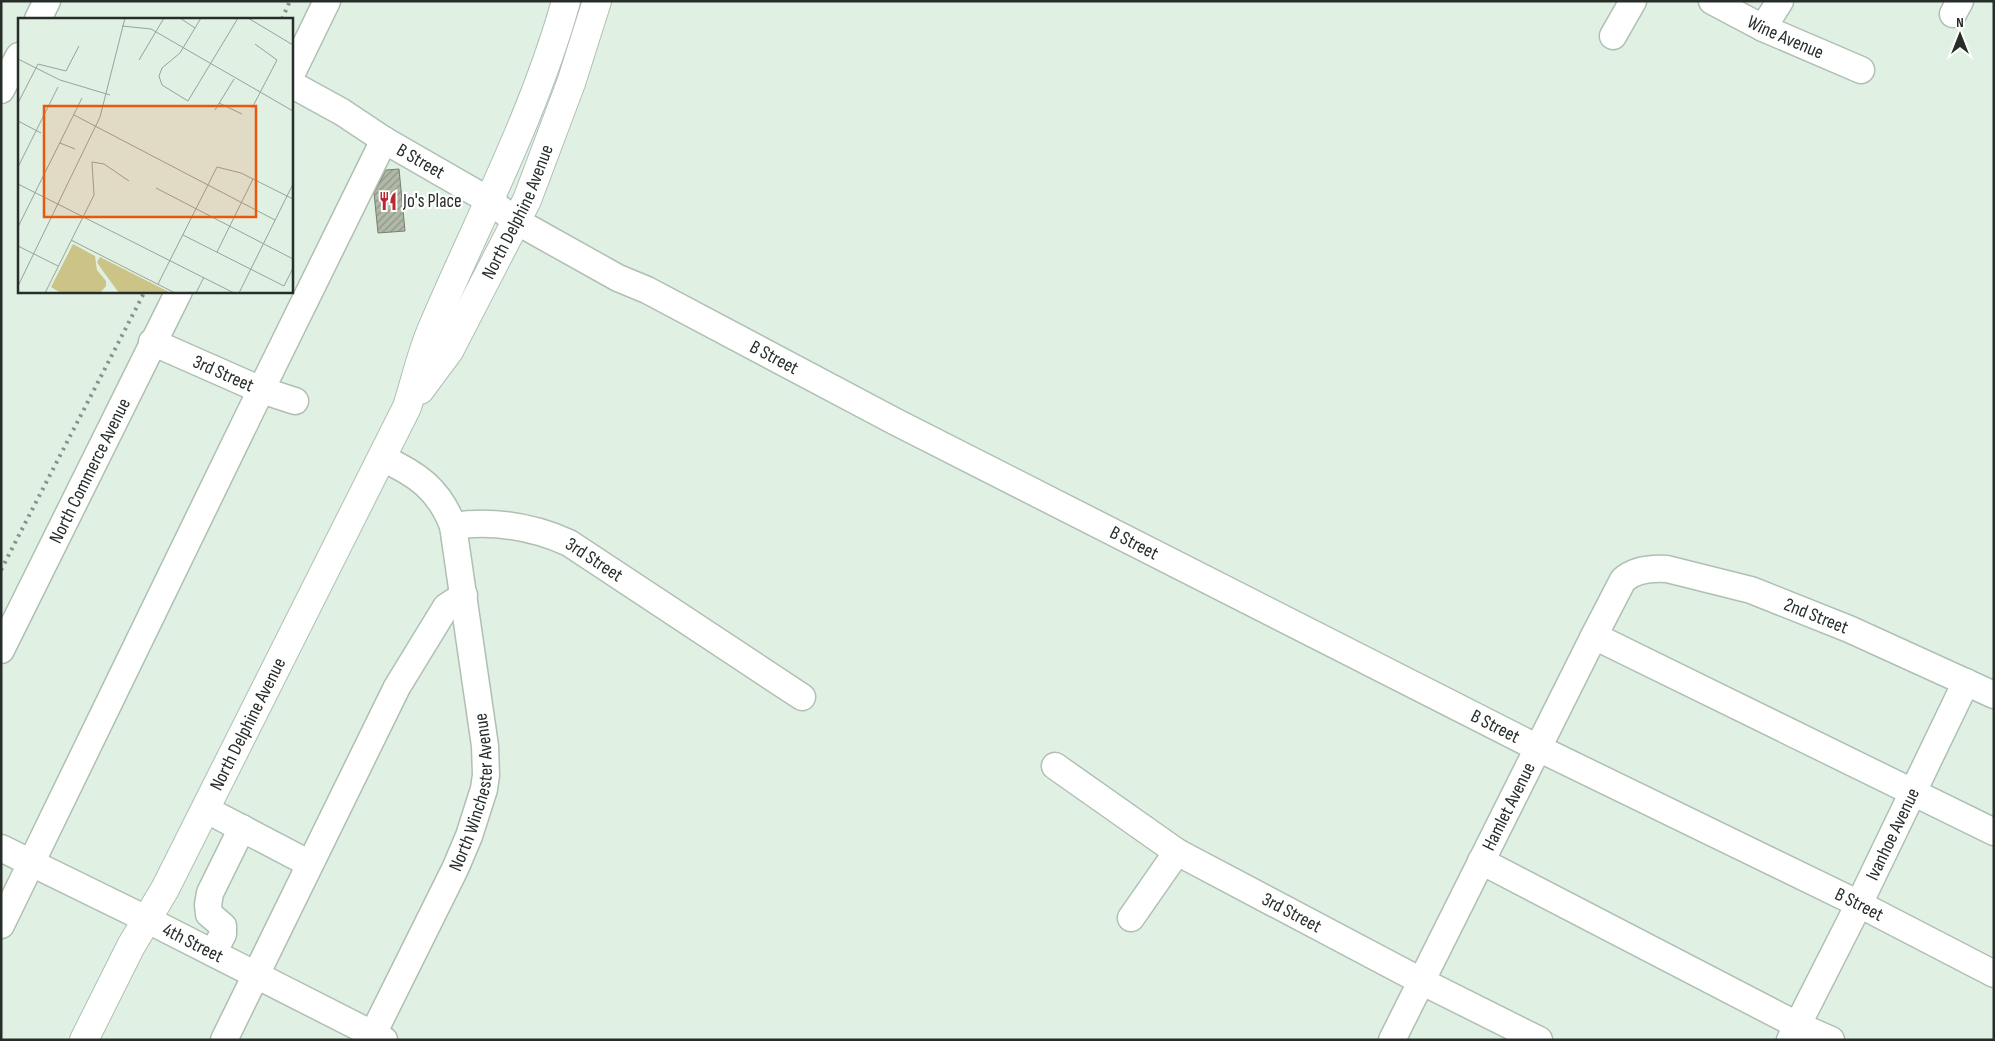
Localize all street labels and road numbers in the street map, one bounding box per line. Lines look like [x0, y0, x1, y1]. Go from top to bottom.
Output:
street label: Wine Avenue [1743, 10, 1827, 64]
street label: B Street [393, 138, 449, 184]
street label: North Delphine Avenue [477, 141, 558, 283]
street label: B Street [746, 335, 803, 380]
street label: 3rd Street [189, 350, 258, 397]
street label: North Commerce Avenue [44, 394, 135, 547]
street label: B Street [1106, 521, 1163, 565]
street label: 3rd Street [561, 532, 627, 587]
street label: 2nd Street [1781, 593, 1852, 639]
street label: North Delphine Avenue [205, 654, 291, 794]
street label: B Street [1467, 704, 1524, 748]
street label: North Winchester Avenue [444, 712, 498, 875]
street label: Hamlet Avenue [1477, 759, 1540, 854]
street label: Ivanhoe Avenue [1861, 784, 1925, 884]
street label: B Street [1831, 882, 1888, 926]
street label: 3rd Street [1258, 887, 1326, 938]
street label: 4th Street [159, 918, 227, 968]

